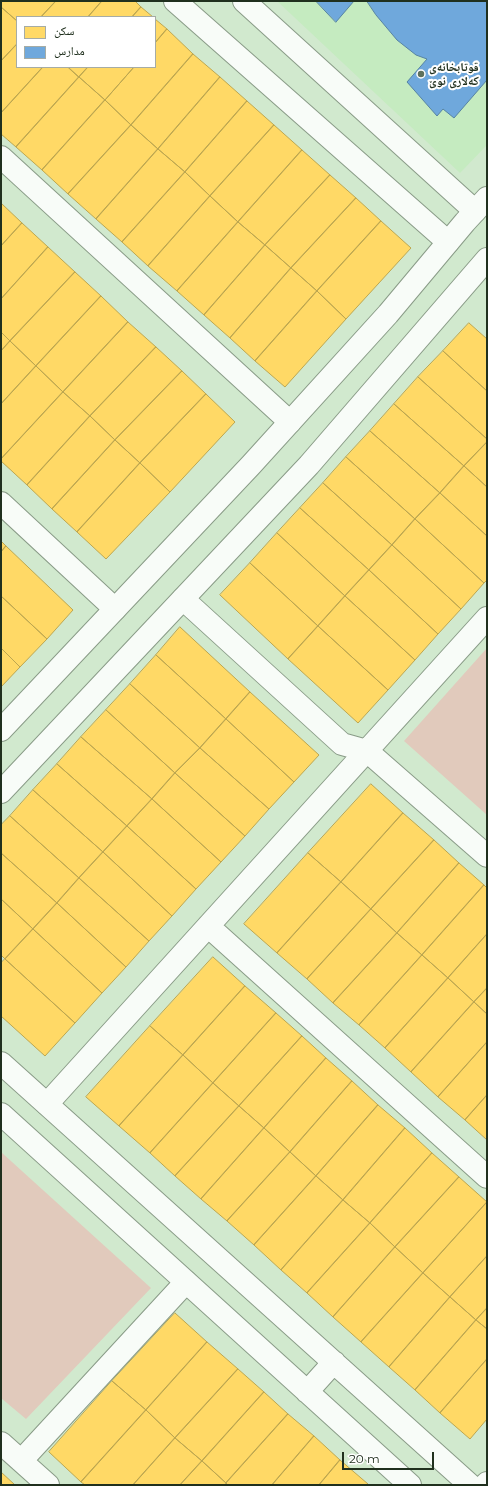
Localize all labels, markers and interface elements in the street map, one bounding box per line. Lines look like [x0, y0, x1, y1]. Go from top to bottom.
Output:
legend [16, 16, 156, 68]
text: سكن [54, 23, 74, 38]
text: مدارس [54, 43, 85, 58]
place label: قوتابخانەی کەلاری نوێ [429, 60, 479, 88]
marker: قوتابخانەی کەلاری نوێ [416, 69, 426, 79]
scale bar [344, 1444, 436, 1470]
text: 20 m [349, 1451, 380, 1466]

